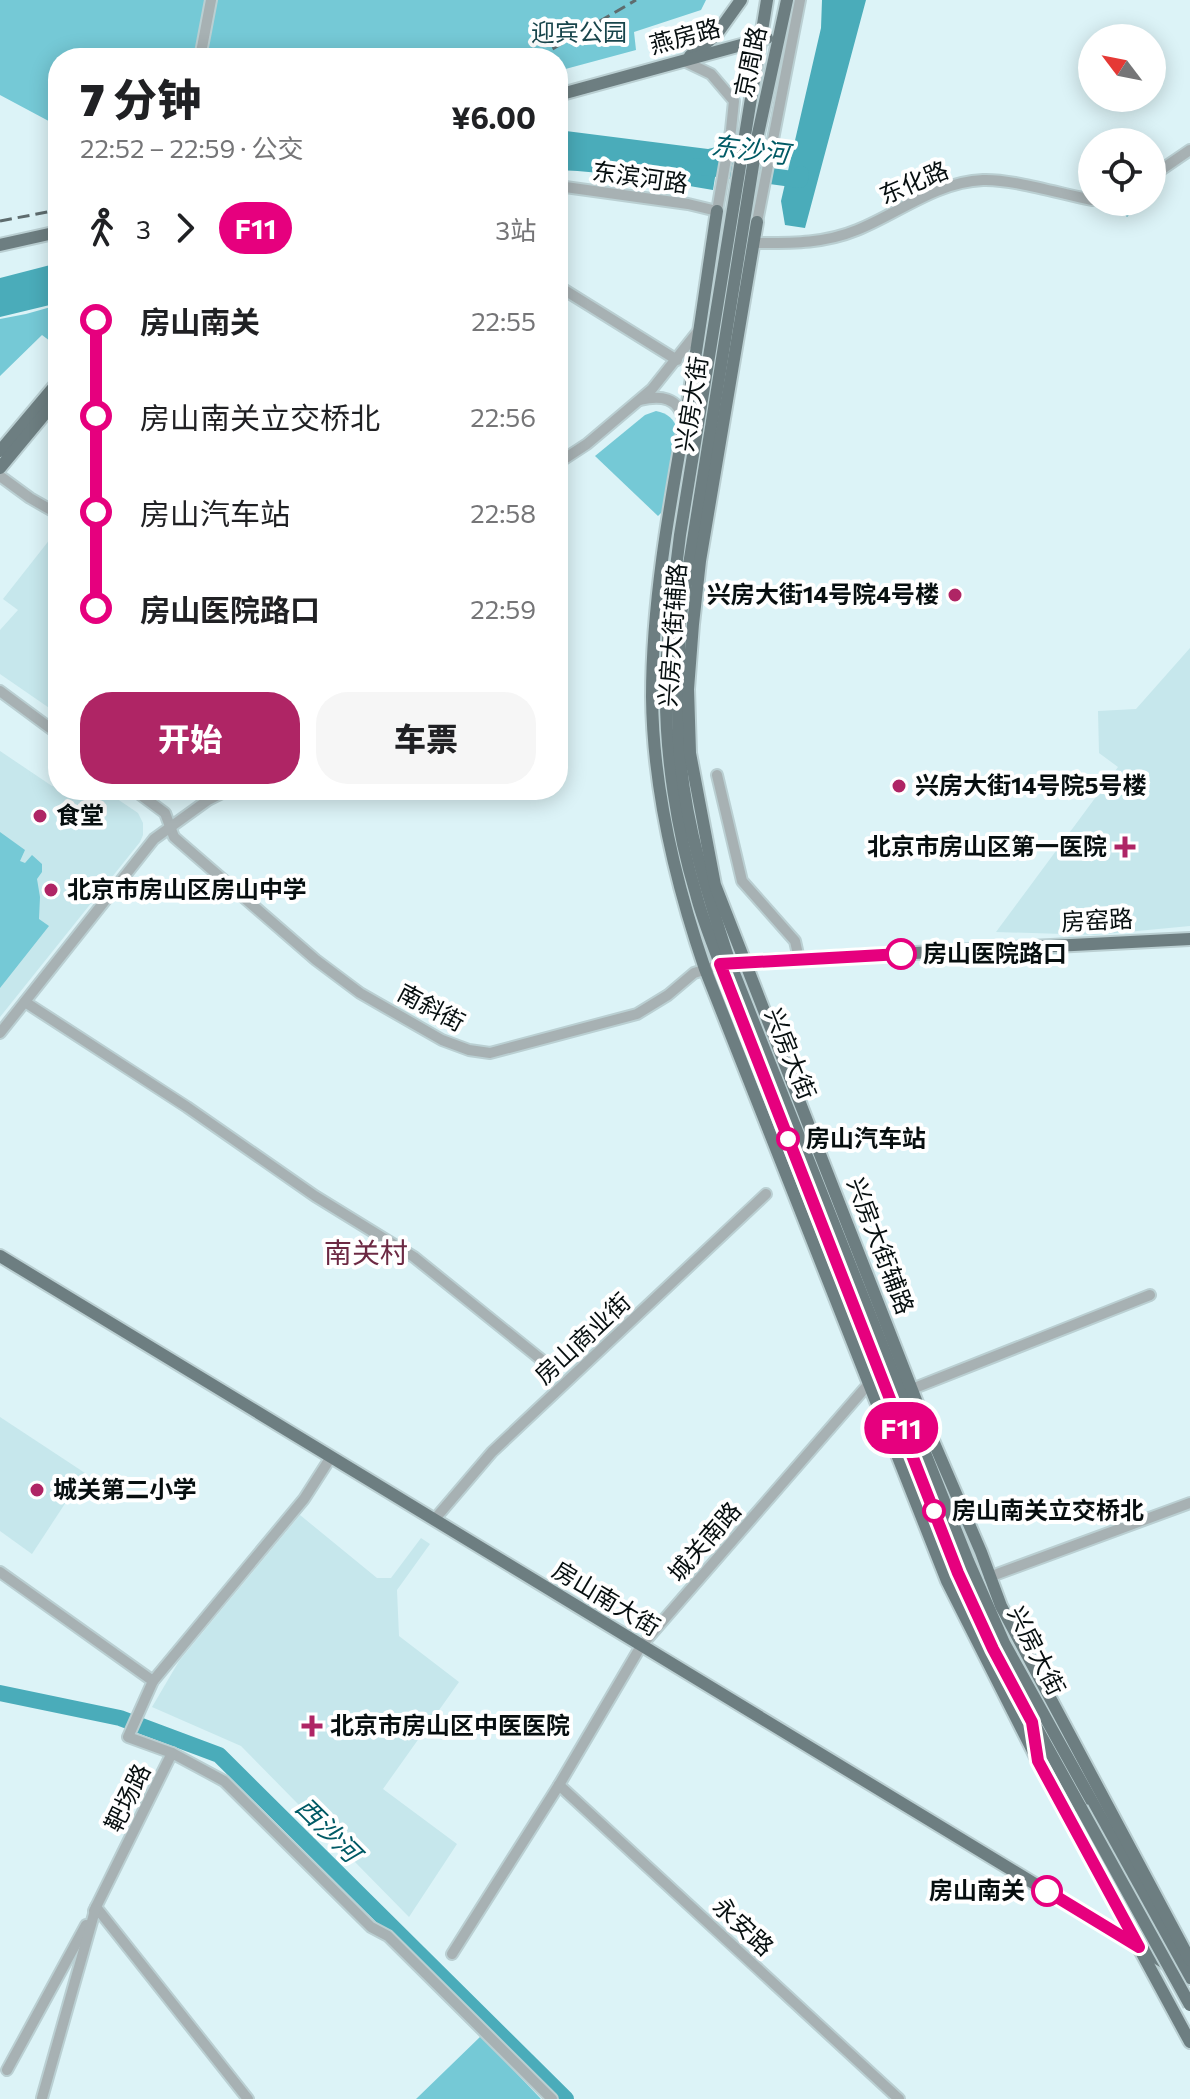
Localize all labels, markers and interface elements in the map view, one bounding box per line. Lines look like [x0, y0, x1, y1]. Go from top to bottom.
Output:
street label: 燕房路 [646, 12, 723, 59]
park label: 迎宾公园 [531, 17, 627, 46]
street label: 京周路 [728, 23, 771, 100]
north arrow [1078, 24, 1166, 112]
map controls [1078, 24, 1166, 216]
text: 7 分钟 [80, 71, 201, 125]
text: ¥6.00 [451, 98, 536, 135]
water label: 东沙河 [710, 128, 796, 169]
button: locate [1078, 128, 1166, 216]
text: 22:52 – 22:59 · 公交 [80, 132, 303, 163]
street label: 东化路 [875, 154, 952, 209]
street label: 东滨河路 [591, 155, 690, 198]
icon: walk [80, 206, 124, 250]
icon: forward [163, 206, 207, 250]
text: F11 [235, 211, 276, 245]
text: 3 [136, 213, 151, 244]
text: 3站 [495, 214, 536, 245]
text: 房山南关 [140, 302, 260, 339]
text: 22:55 [471, 305, 536, 336]
street label: 兴房大街 [669, 354, 712, 453]
text: 房山南关立交桥北 [140, 398, 380, 435]
text: 22:56 [470, 401, 536, 432]
text: 房山汽车站 [140, 494, 290, 531]
text: 22:58 [470, 497, 536, 528]
street label: 兴房大街辅路 [652, 562, 691, 708]
place label: 兴房大街14号院4号楼 [707, 579, 939, 608]
marker: 兴房大街14号院4号楼 [946, 586, 964, 604]
text: 房山医院路口 [140, 590, 320, 627]
text: 22:59 [470, 593, 536, 624]
button: 开始 [80, 692, 300, 784]
button: 车票 [316, 692, 536, 784]
place label: 兴房大街14号院5号楼 [915, 770, 1147, 799]
marker: 兴房大街14号院5号楼 [890, 777, 908, 795]
place label: 食堂 [56, 800, 104, 829]
marker: 食堂 [31, 807, 49, 825]
place label: 北京市房山区第一医院 [867, 831, 1107, 860]
marker: 北京市房山区第一医院 [1114, 836, 1136, 858]
place label: 北京市房山区房山中学 [67, 874, 307, 903]
marker: 北京市房山区房山中学 [42, 881, 60, 899]
street label: 房窑路 [1060, 903, 1134, 936]
place label: 房山医院路口 [923, 938, 1067, 967]
marker: 房山医院路口 [886, 939, 916, 969]
street label: 南斜街 [393, 977, 470, 1036]
street label: 兴房大街 [760, 1004, 823, 1103]
place label: 房山汽车站 [806, 1123, 926, 1152]
marker: 房山汽车站 [777, 1128, 799, 1150]
street label: 兴房大街辅路 [842, 1173, 921, 1318]
district label: 南关村 [324, 1235, 408, 1269]
street label: 房山商业街 [528, 1286, 636, 1389]
line badge: F11 [855, 1402, 947, 1454]
text: F11 [880, 1411, 922, 1445]
place label: 城关第二小学 [53, 1474, 197, 1503]
marker: 城关第二小学 [28, 1481, 46, 1499]
street label: 城关南路 [661, 1495, 746, 1587]
place label: 房山南关立交桥北 [952, 1495, 1144, 1524]
marker: 房山南关立交桥北 [923, 1500, 945, 1522]
street label: 房山南大街 [548, 1554, 666, 1641]
street label: 兴房大街 [1003, 1601, 1072, 1700]
place label: 北京市房山区中医医院 [330, 1710, 570, 1739]
marker: 北京市房山区中医医院 [301, 1715, 323, 1737]
street label: 靶场路 [98, 1759, 155, 1836]
water label: 西沙河 [291, 1790, 371, 1871]
place label: 房山南关 [929, 1875, 1025, 1904]
marker: 房山南关 [1032, 1876, 1062, 1906]
street label: 永安路 [708, 1891, 780, 1961]

